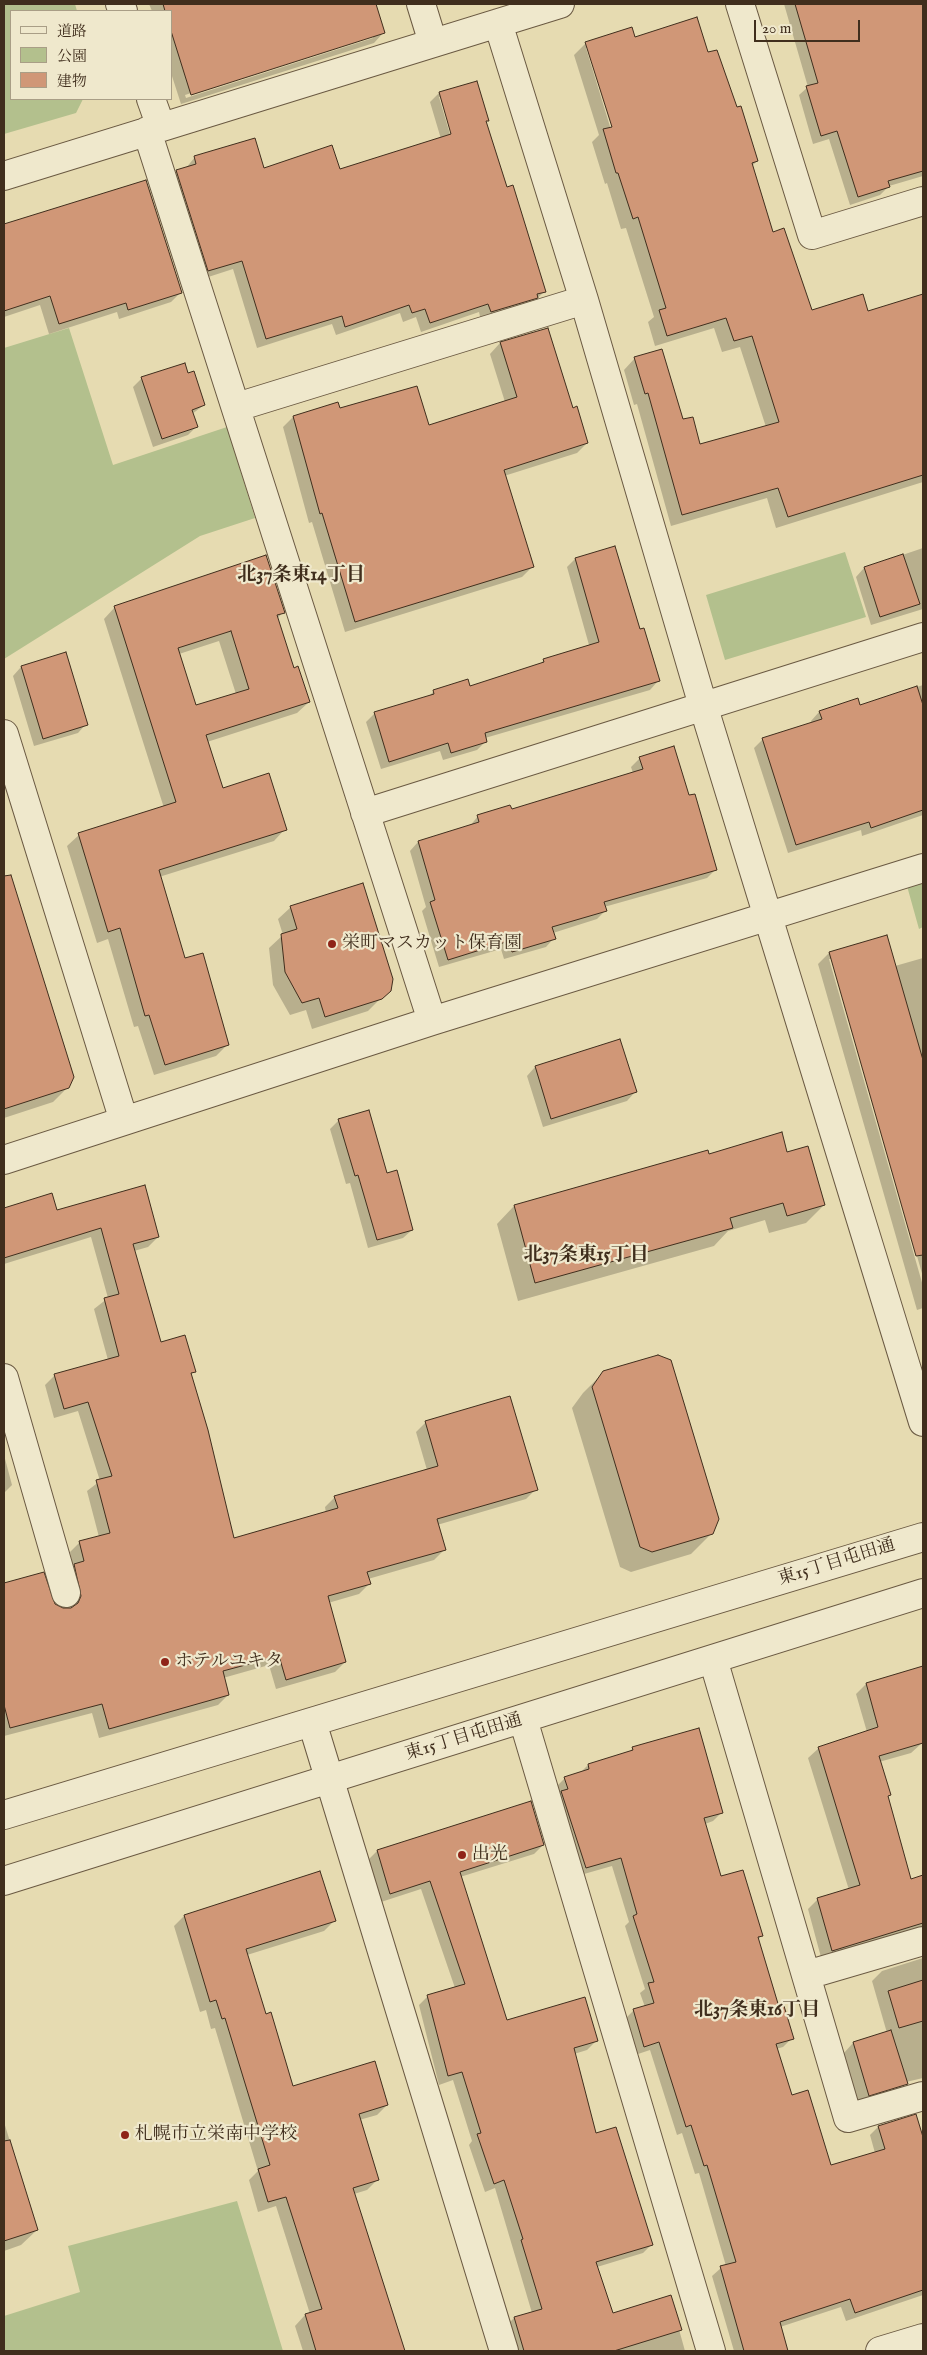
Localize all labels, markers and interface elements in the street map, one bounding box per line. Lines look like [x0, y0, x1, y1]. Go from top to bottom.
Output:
legend [10, 10, 172, 100]
scale bar [757, 10, 863, 42]
text: 20 m [762, 19, 791, 38]
text: 道路 [57, 22, 87, 41]
text: 公園 [57, 47, 87, 66]
text: 建物 [57, 72, 87, 91]
district label: 北37条東14丁目 [237, 565, 365, 587]
place label: 栄町マスカット保育園 [342, 933, 522, 955]
marker: 栄町マスカット保育園 [326, 938, 338, 950]
district label: 北37条東15丁目 [524, 1245, 648, 1267]
street label: 東15丁目屯田通 [776, 1535, 898, 1591]
place label: ホテルユキタ [175, 1651, 283, 1673]
marker: ホテルユキタ [159, 1656, 171, 1668]
street label: 東15丁目屯田通 [403, 1710, 525, 1766]
place label: 出光 [472, 1844, 508, 1866]
marker: 出光 [456, 1849, 468, 1861]
district label: 北37条東16丁目 [694, 2000, 820, 2022]
place label: 札幌市立栄南中学校 [135, 2124, 297, 2146]
marker: 札幌市立栄南中学校 [119, 2129, 131, 2141]

